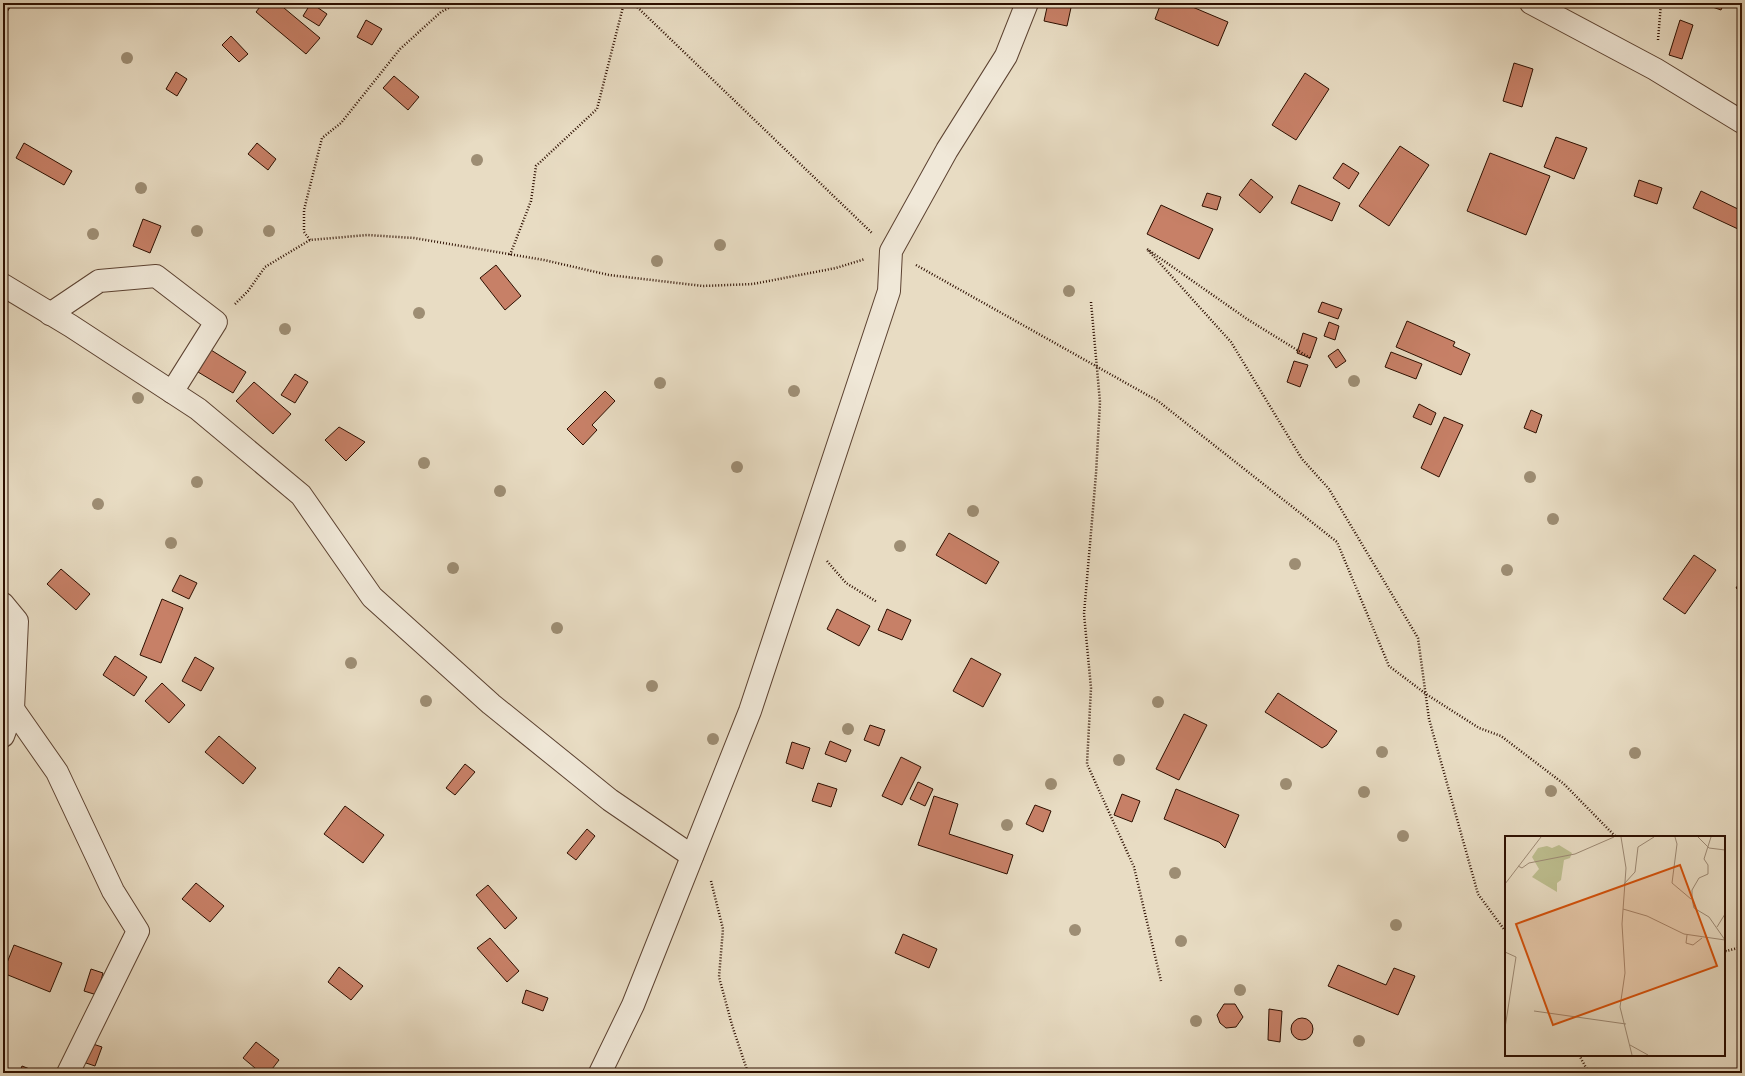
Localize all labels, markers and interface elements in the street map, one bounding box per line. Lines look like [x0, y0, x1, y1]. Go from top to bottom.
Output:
inset map [1505, 836, 1725, 1056]

